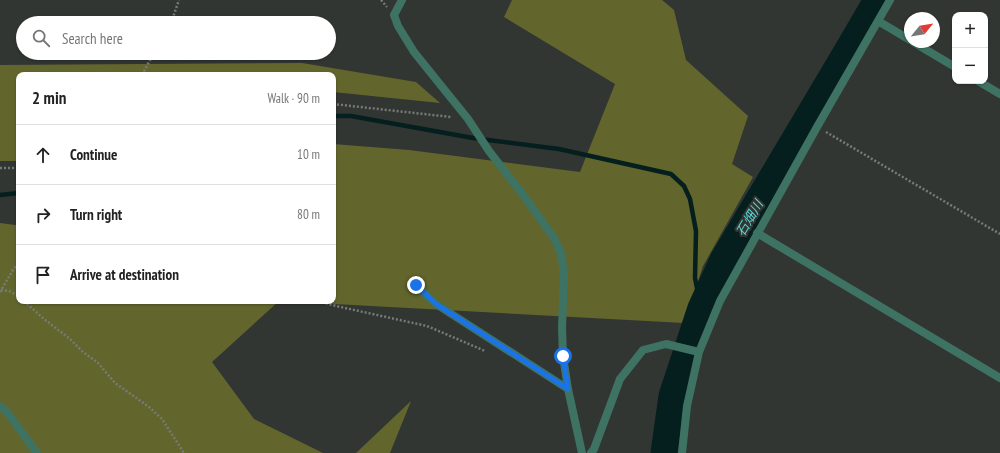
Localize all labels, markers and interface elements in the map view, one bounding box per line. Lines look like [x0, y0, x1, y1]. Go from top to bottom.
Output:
north arrow [904, 12, 940, 48]
map controls [952, 12, 988, 84]
button: + [952, 12, 988, 48]
search box [16, 16, 336, 60]
icon: search [30, 27, 52, 49]
text: Search here [62, 29, 123, 48]
button: − [952, 48, 988, 84]
text: 2 min [32, 87, 66, 109]
text: Walk · 90 m [268, 90, 320, 107]
icon: ahead [32, 144, 54, 166]
text: Continue [70, 145, 117, 164]
text: 10 m [297, 146, 320, 163]
water label: 石畑川 [732, 195, 768, 239]
icon: right [32, 204, 54, 226]
text: Turn right [70, 205, 122, 224]
text: 80 m [297, 206, 320, 223]
icon: arrive [32, 264, 54, 286]
text: Arrive at destination [70, 265, 179, 284]
route end [407, 276, 425, 294]
route start [554, 347, 572, 365]

